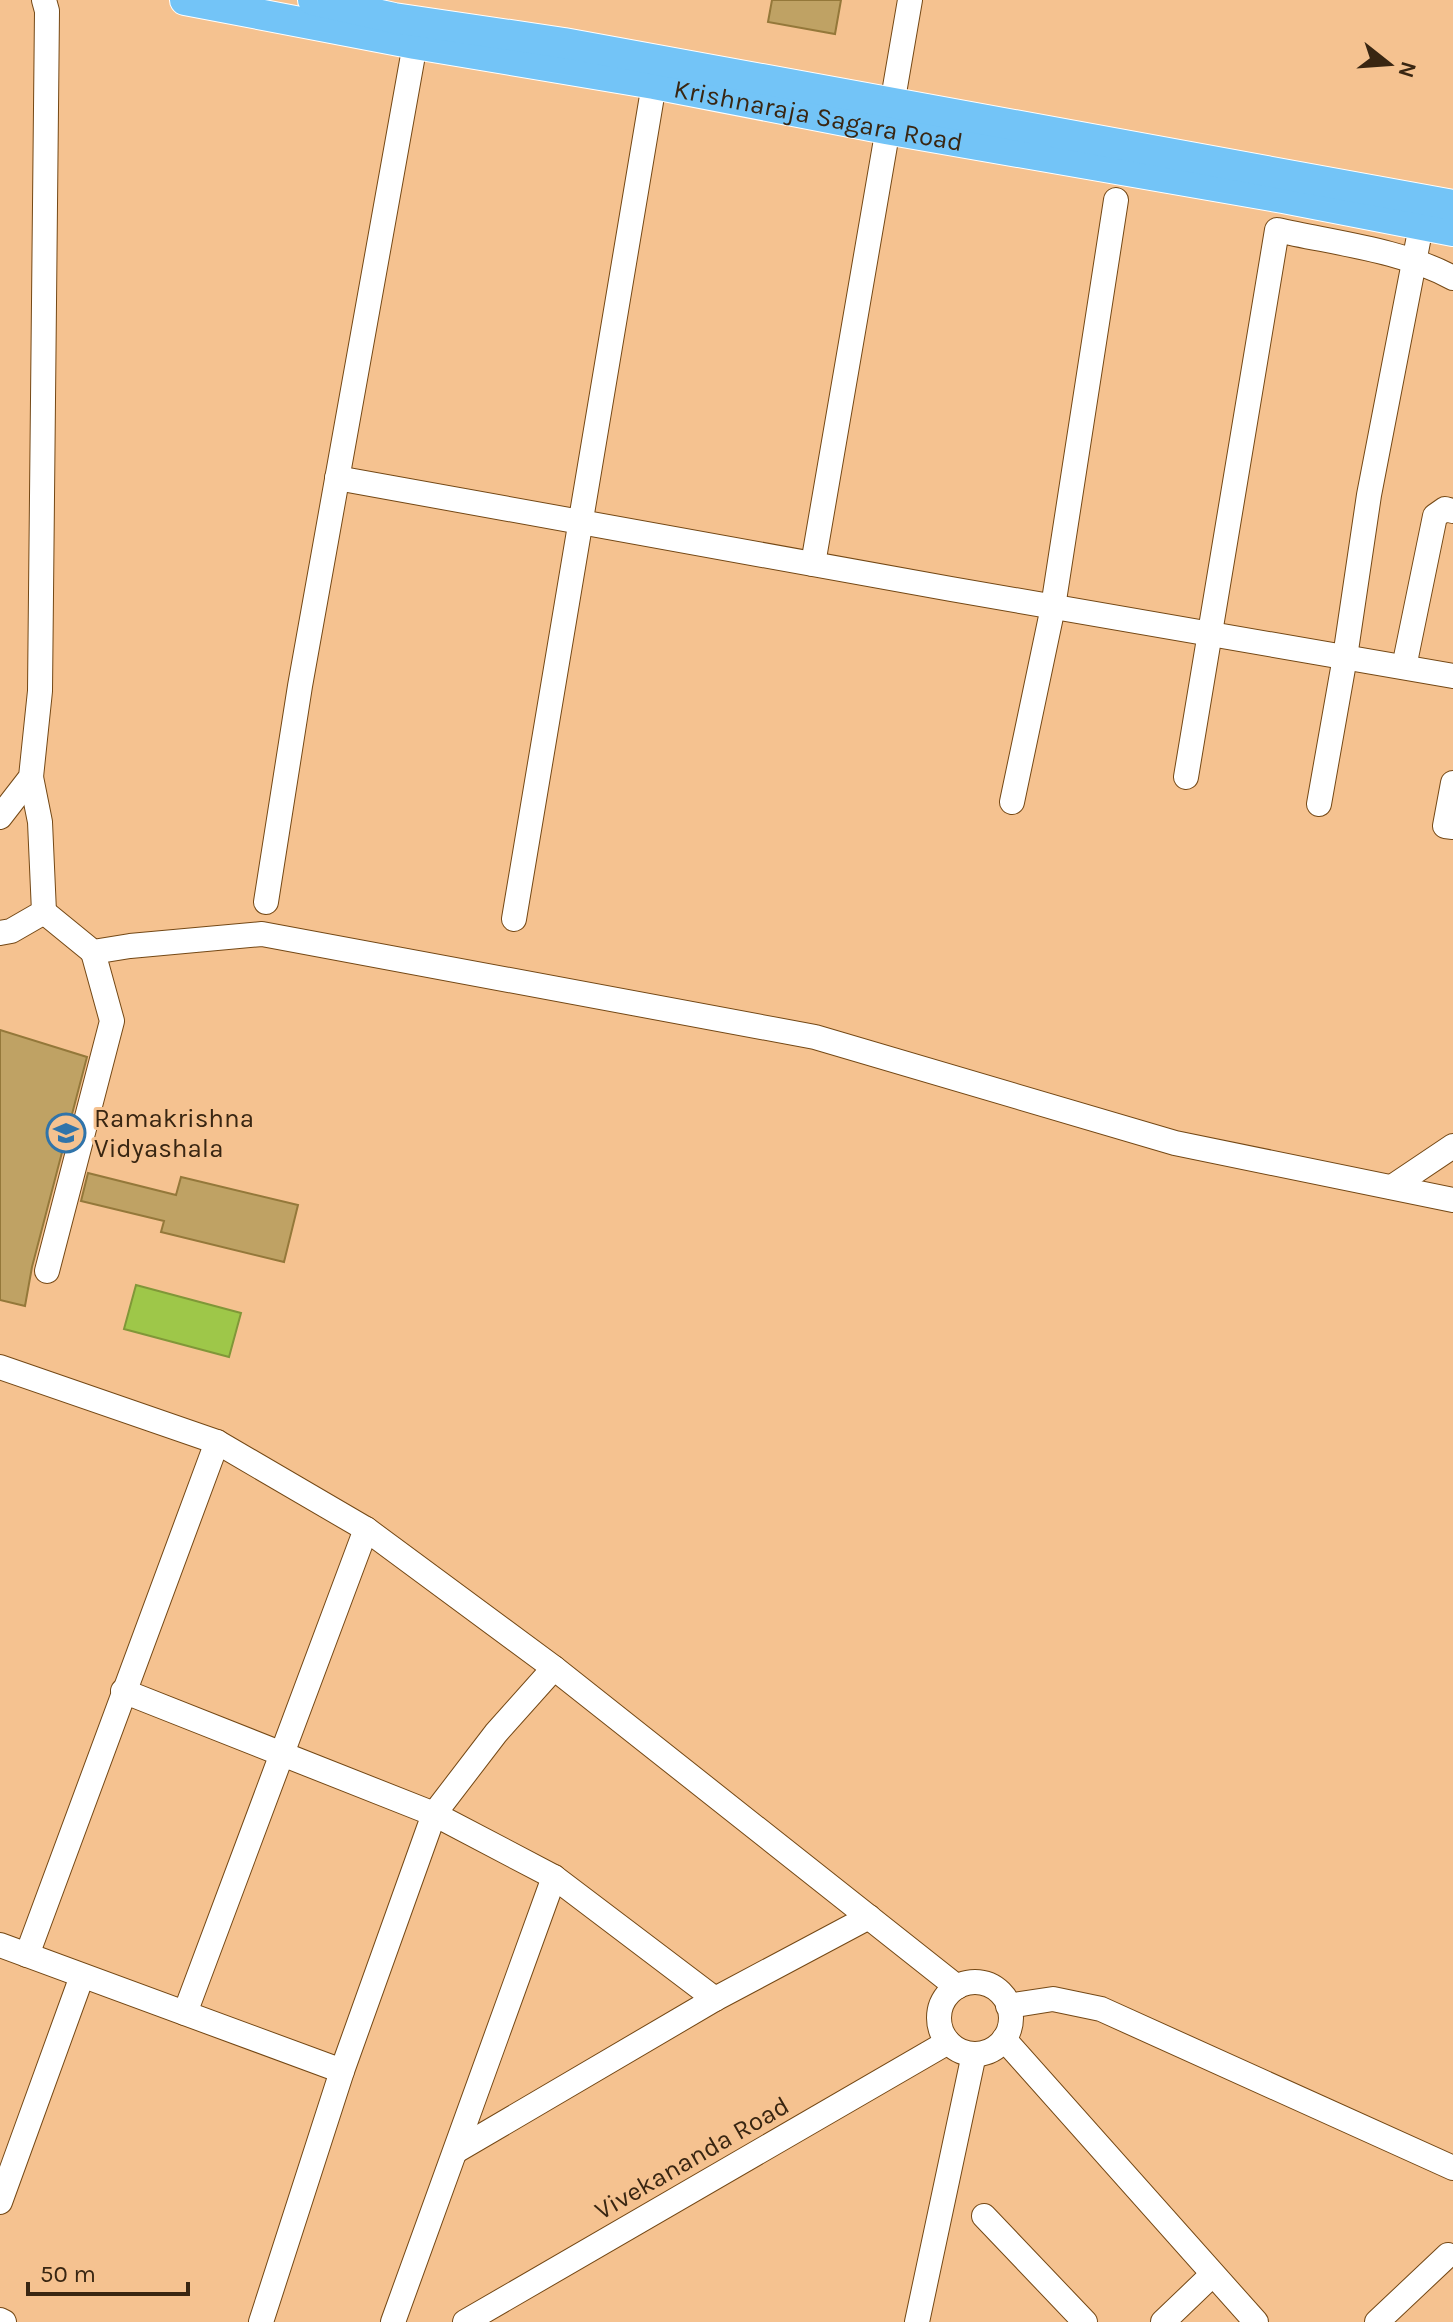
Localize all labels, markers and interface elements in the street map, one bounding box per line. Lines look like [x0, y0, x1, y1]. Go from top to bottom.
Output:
north arrow [1349, 24, 1429, 104]
text: N [1392, 58, 1422, 81]
street label: Krishnaraja Sagara Road [671, 73, 966, 158]
place label: Ramakrishna Vidyashala [94, 1103, 254, 1164]
school or university icon: Ramakrishna Vidyashala [45, 1112, 87, 1154]
street label: Vivekananda Road [589, 2090, 795, 2226]
scale bar [28, 2246, 188, 2296]
text: 50 m [40, 2260, 96, 2288]

